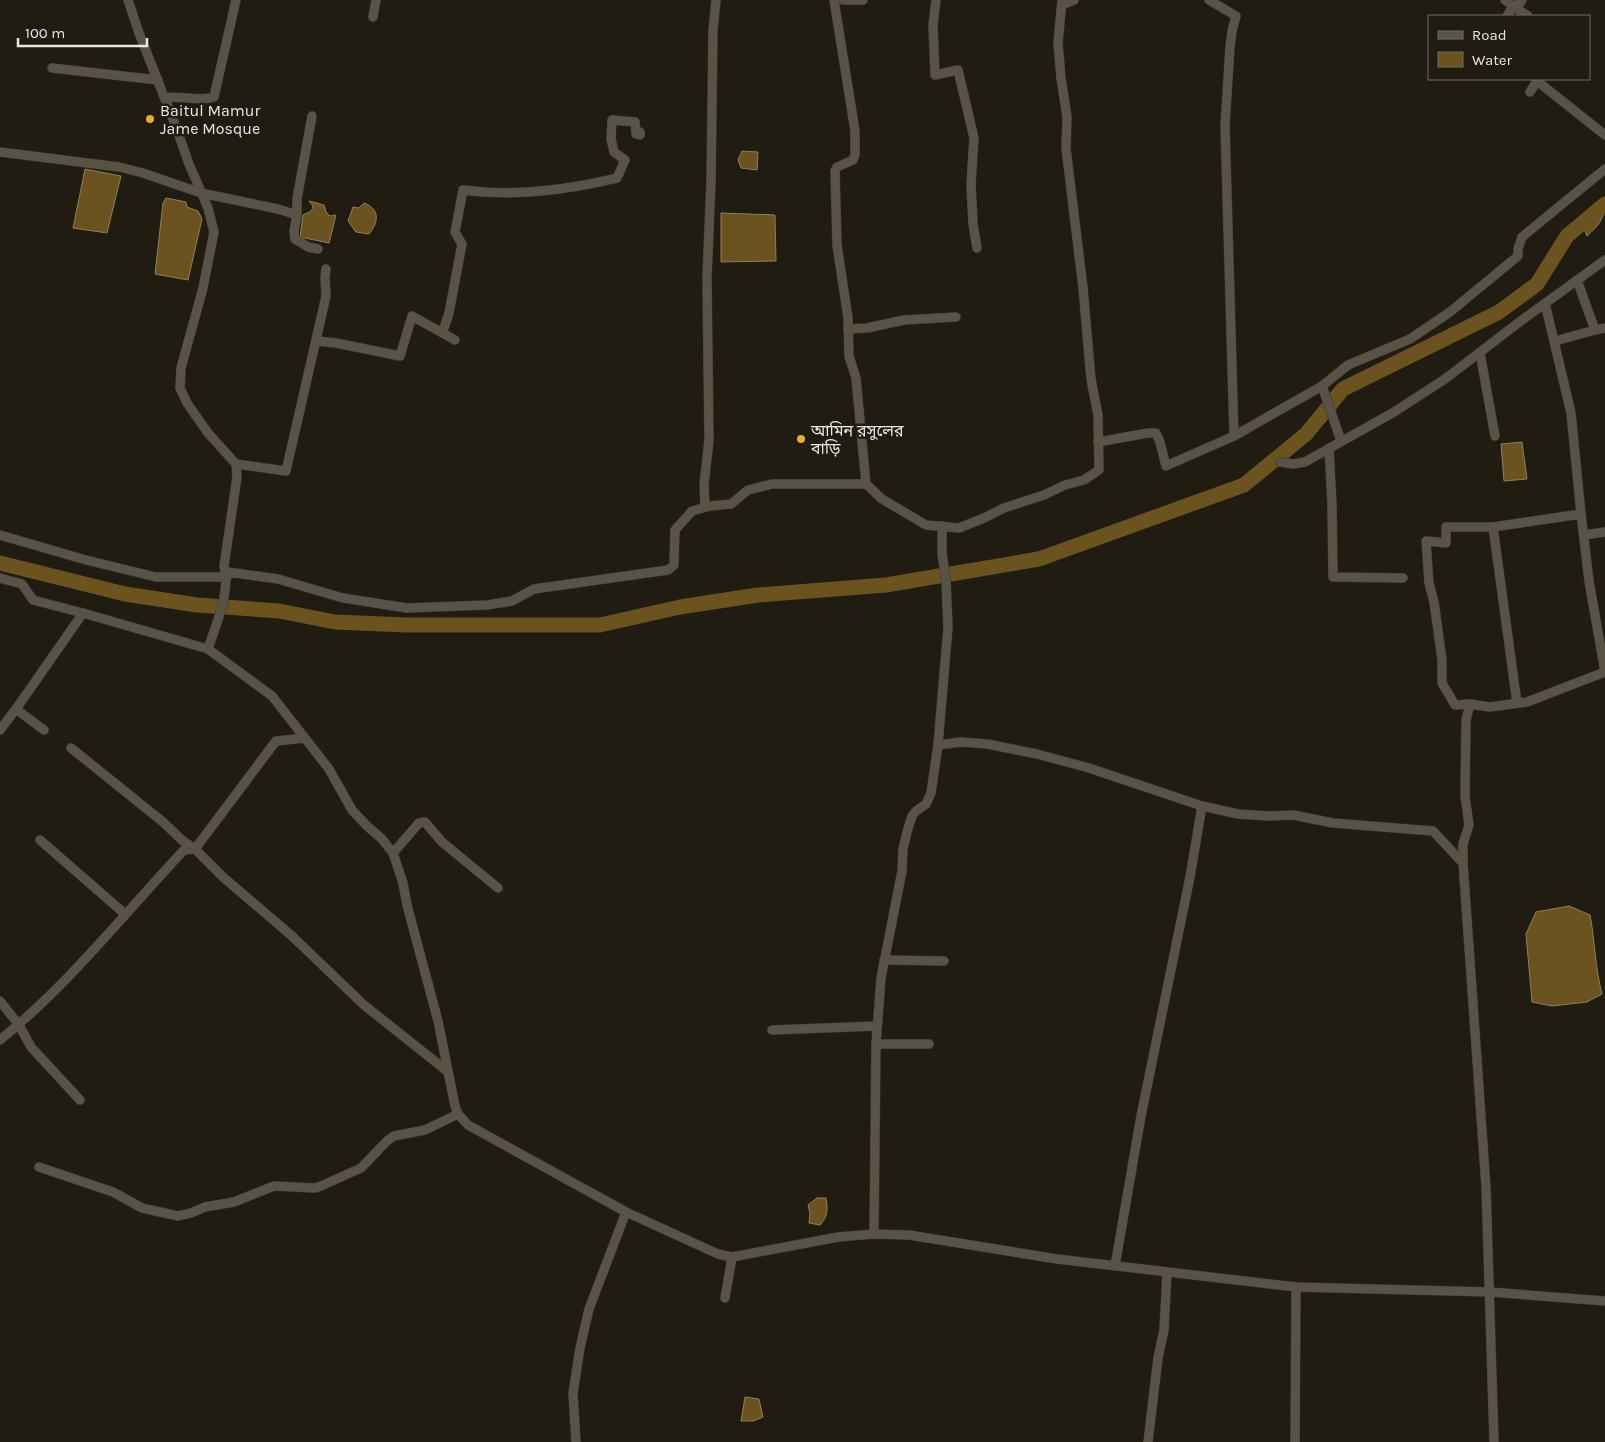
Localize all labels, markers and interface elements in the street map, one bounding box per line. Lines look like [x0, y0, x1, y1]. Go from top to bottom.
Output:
scale bar [18, 15, 146, 47]
legend [1428, 15, 1590, 80]
text: 100 m [25, 24, 65, 42]
text: Road [1472, 26, 1507, 44]
text: Water [1472, 51, 1513, 69]
place label: Baitul Mamur Jame Mosque [160, 101, 261, 138]
marker: Baitul Mamur Jame Mosque [144, 113, 156, 125]
place label: আমিন রসুলের বাড়ি [810, 421, 904, 458]
marker: আমিন রসুলের বাড়ি [795, 433, 807, 445]

